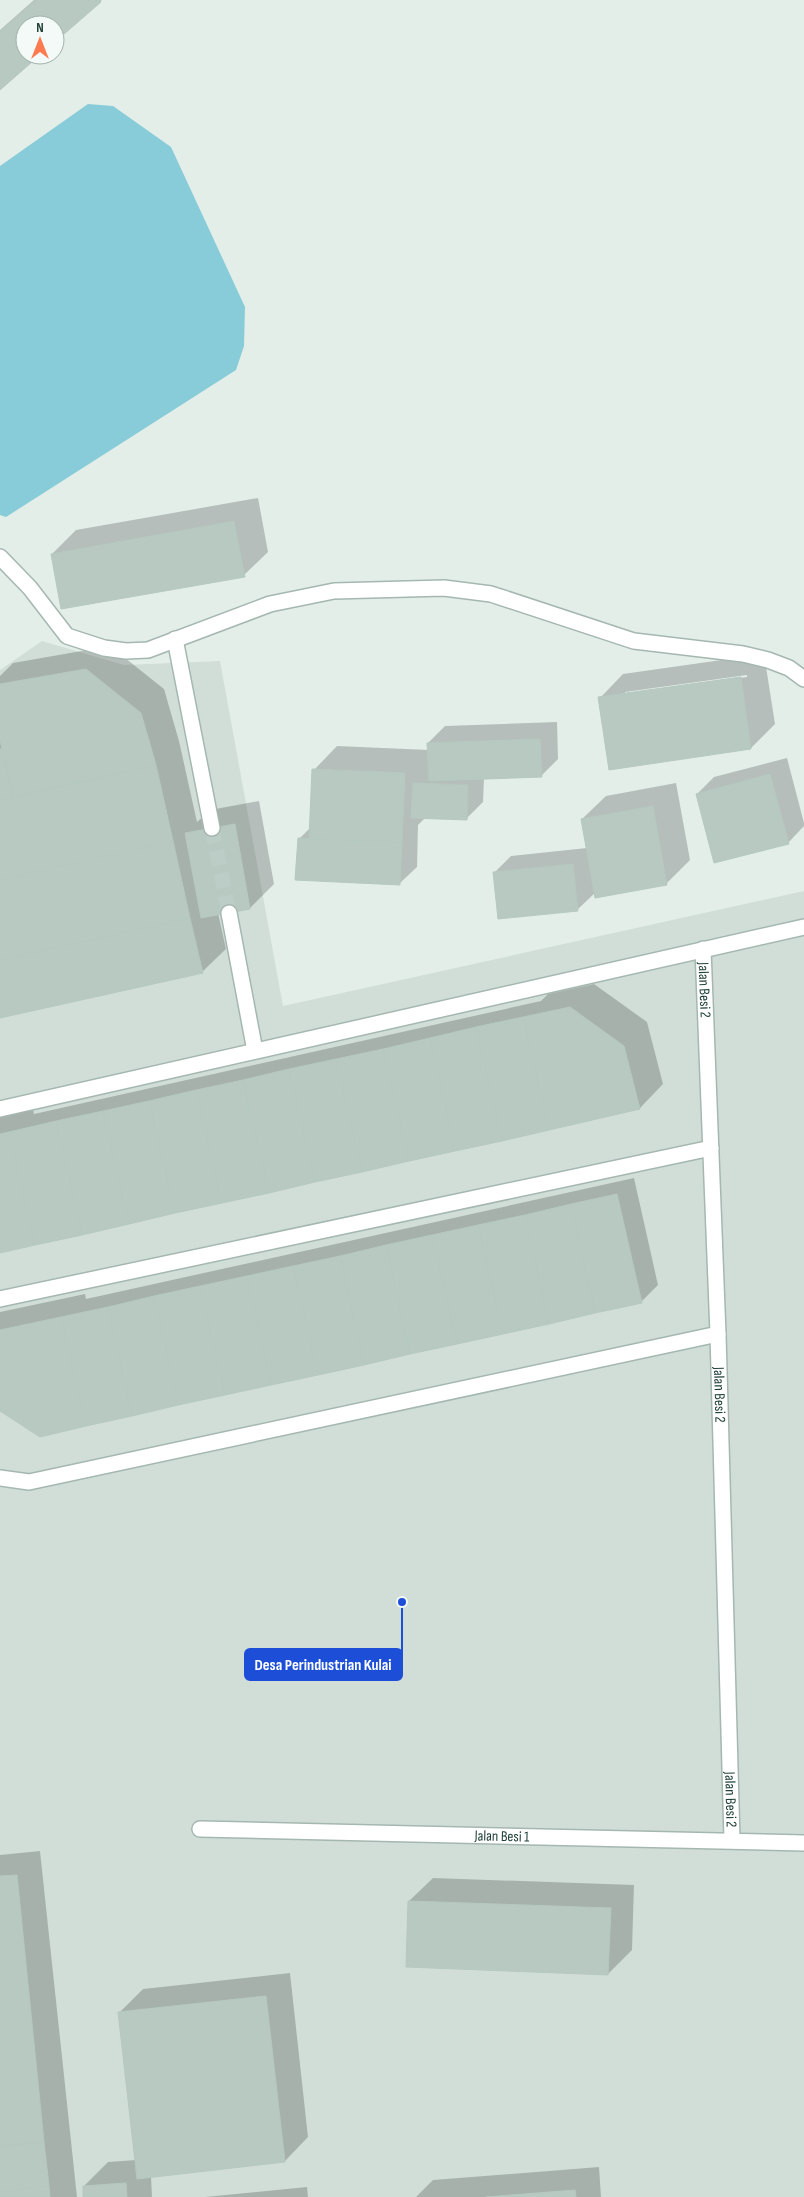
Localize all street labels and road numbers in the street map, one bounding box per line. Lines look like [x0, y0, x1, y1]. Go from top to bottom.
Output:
street label: Jalan Besi 2 [693, 961, 715, 1018]
street label: Jalan Besi 2 [709, 1366, 729, 1423]
street label: Jalan Besi 2 [720, 1770, 741, 1828]
street label: Jalan Besi 1 [473, 1826, 530, 1847]

